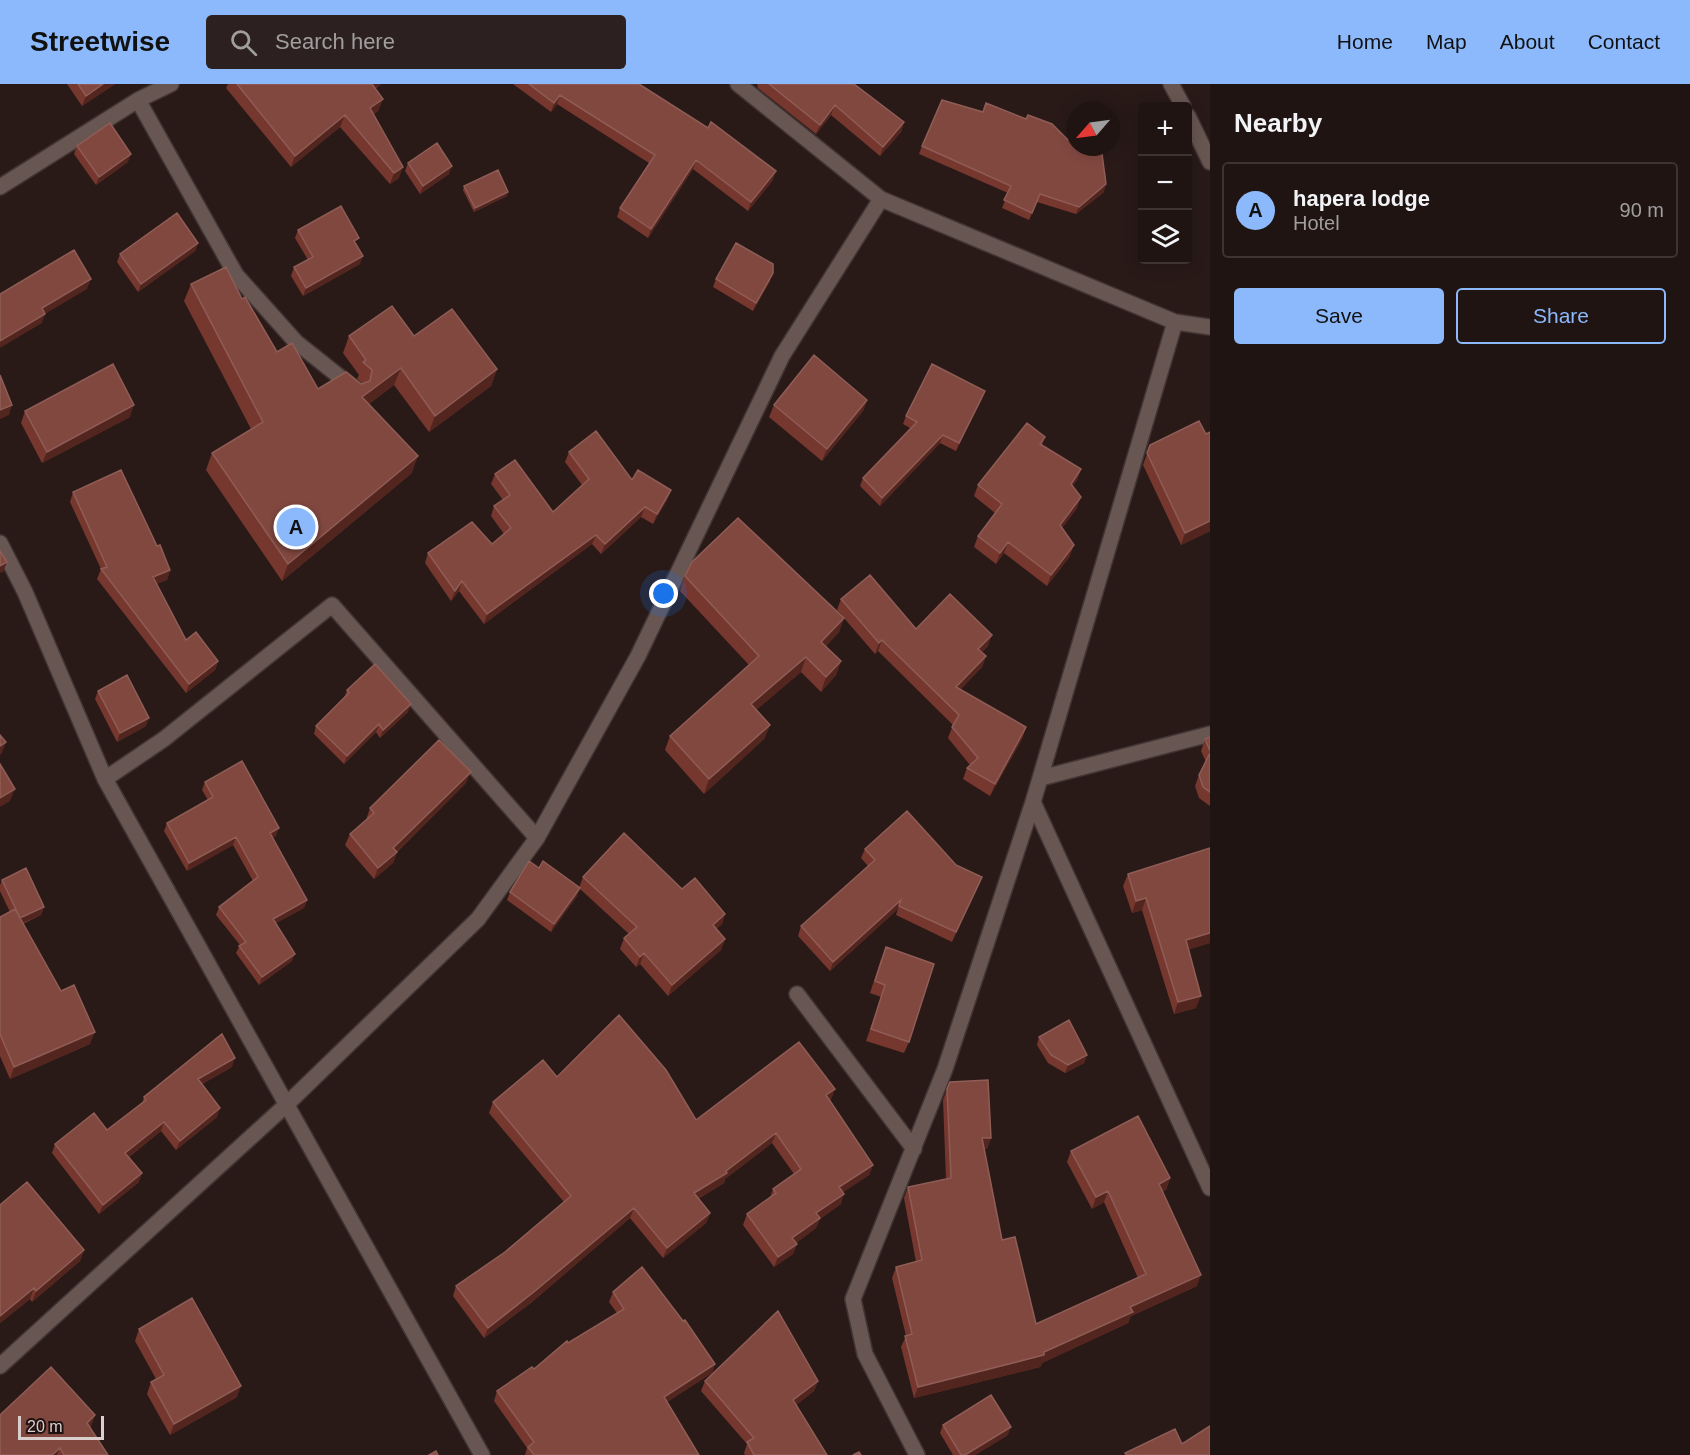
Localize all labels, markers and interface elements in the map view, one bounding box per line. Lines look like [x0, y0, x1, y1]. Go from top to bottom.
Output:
search box [206, 15, 626, 69]
text: Streetwise [30, 26, 170, 57]
icon: search [227, 26, 260, 59]
text: Search here [275, 29, 395, 54]
text: Home [1337, 30, 1393, 53]
text: Map [1426, 30, 1467, 53]
text: About [1500, 30, 1555, 53]
text: Contact [1588, 30, 1660, 53]
north arrow [1066, 102, 1120, 156]
map controls [1138, 102, 1192, 264]
button: + [1138, 102, 1192, 156]
text: Nearby [1234, 108, 1322, 138]
button: − [1138, 156, 1192, 210]
text: hapera lodge [1293, 186, 1430, 211]
text: A [1248, 199, 1263, 221]
text: 90 m [1620, 199, 1664, 221]
button: layers [1138, 210, 1192, 264]
text: Hotel [1293, 212, 1340, 234]
button: Save [1234, 288, 1444, 344]
button: Share [1456, 288, 1666, 344]
pin: A [276, 504, 316, 550]
your location [649, 579, 678, 608]
scale bar [18, 1413, 104, 1440]
text: 20 m [27, 1418, 63, 1435]

